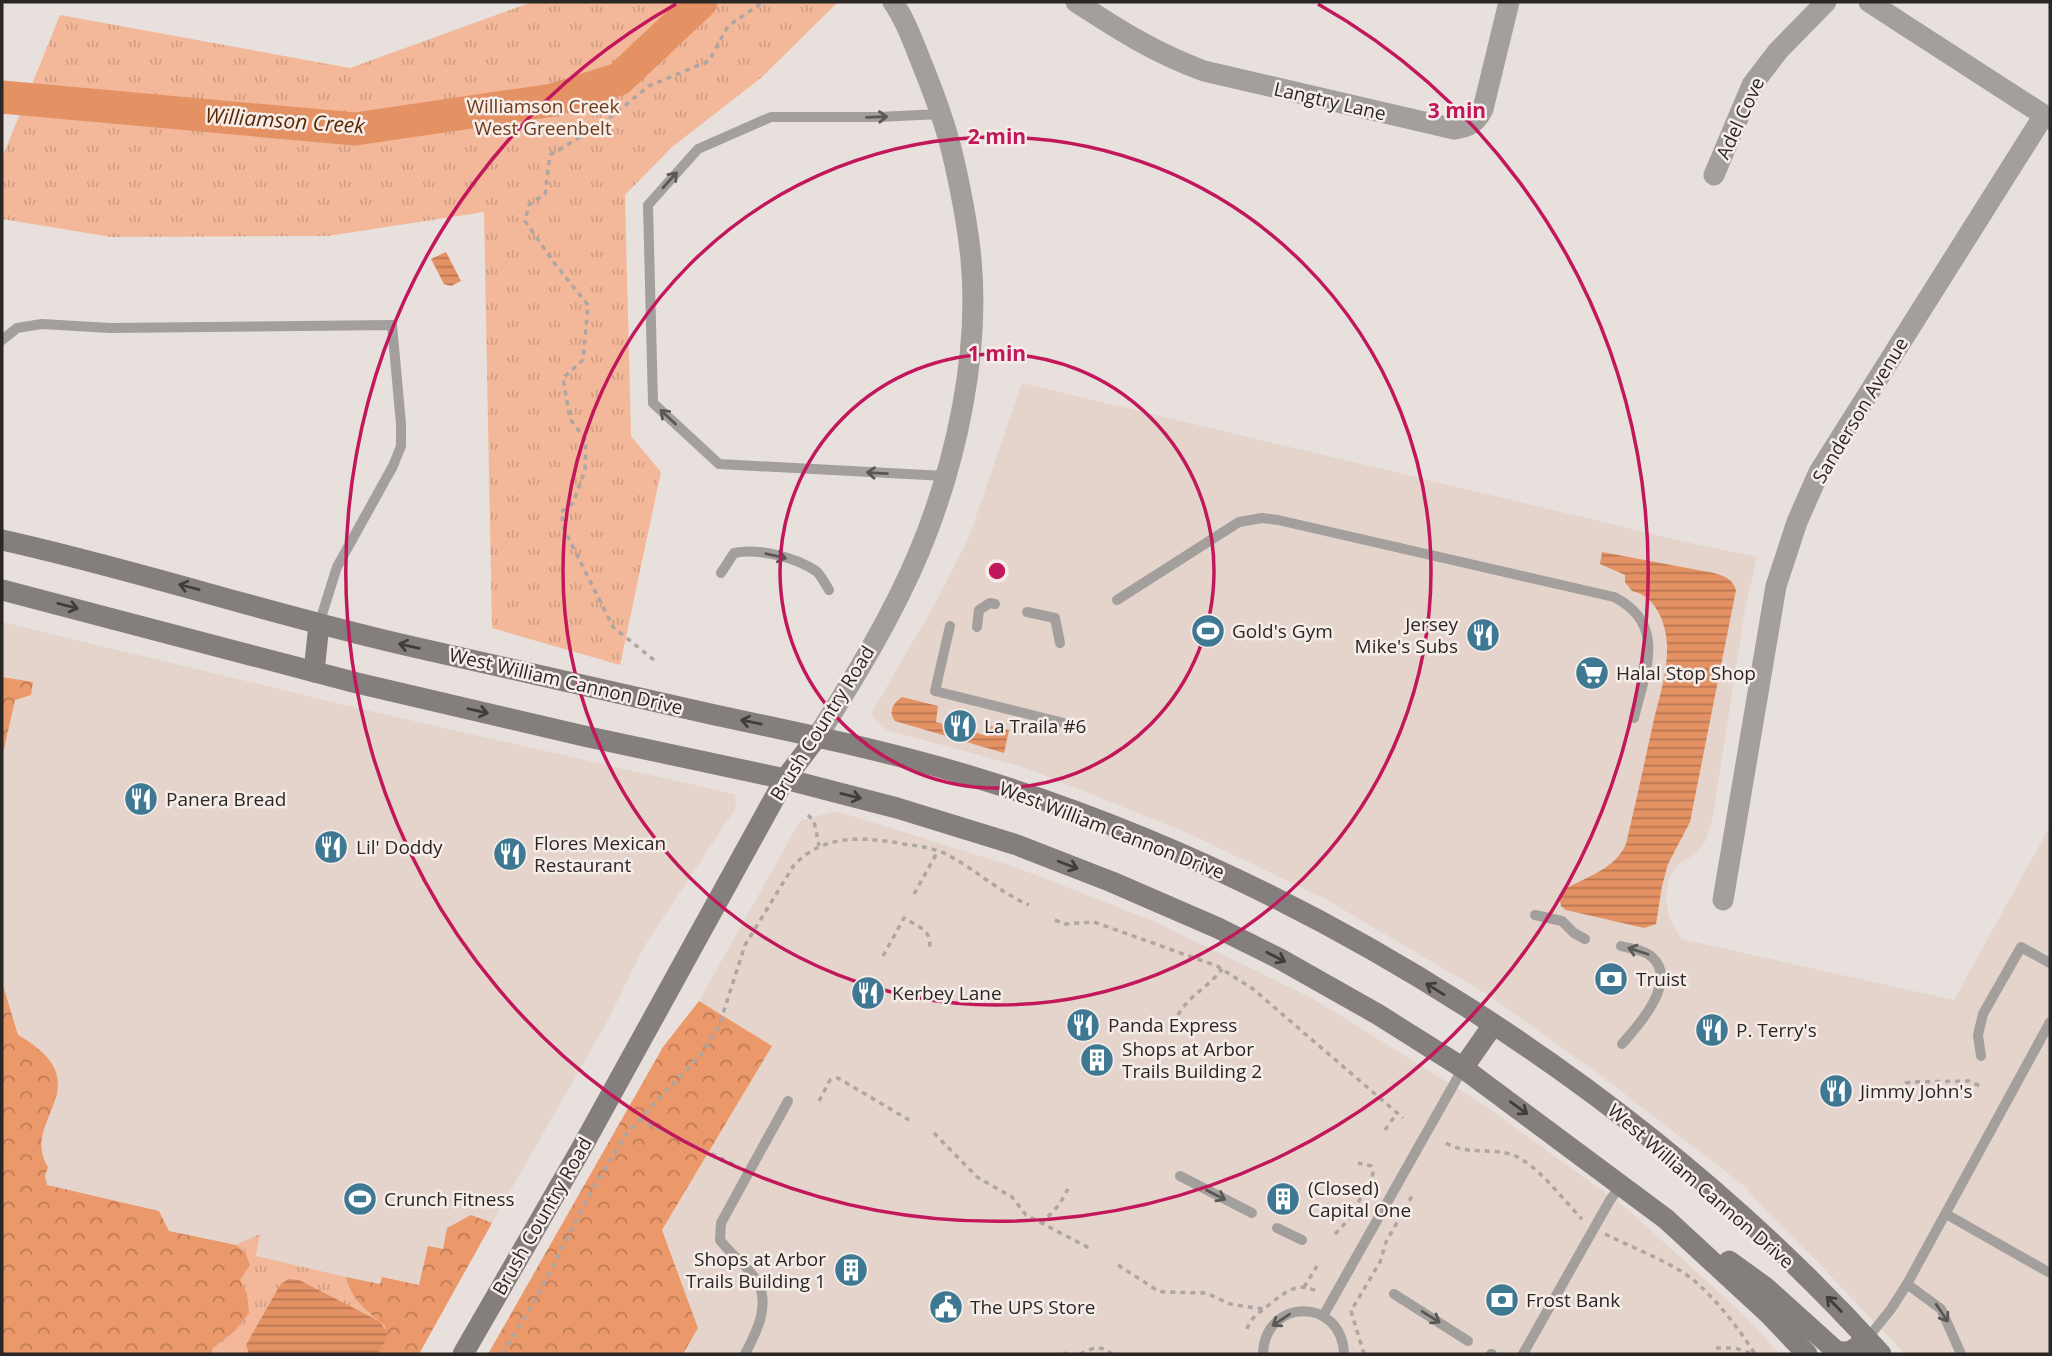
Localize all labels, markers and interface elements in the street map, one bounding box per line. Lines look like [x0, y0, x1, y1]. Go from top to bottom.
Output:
street label: Adel Cove [1710, 73, 1770, 163]
street label: Langtry Lane [1271, 75, 1389, 127]
park label: Williamson Creek West Greenbelt [466, 93, 620, 141]
text: 3 min [1428, 96, 1486, 124]
water label: Williamson Creek [204, 100, 366, 140]
one-way arrow [865, 110, 888, 124]
text: 2 min [968, 122, 1026, 150]
one-way arrow [662, 171, 678, 189]
street label: Sanderson Avenue [1806, 332, 1914, 488]
text: 1 min [968, 339, 1026, 367]
one-way arrow [660, 409, 677, 426]
one-way arrow [866, 466, 889, 479]
one-way arrow [764, 551, 786, 564]
centre of rings [985, 559, 1009, 583]
one-way arrow [179, 580, 201, 593]
one-way arrow [56, 600, 79, 613]
place label: Jersey Mike's Subs [1355, 611, 1458, 659]
sports icon: Gold's Gym [1189, 612, 1227, 650]
restaurant icon: Jersey Mike's Subs [1464, 616, 1502, 654]
place label: Gold's Gym [1232, 618, 1333, 644]
one-way arrow [398, 639, 421, 652]
street label: Brush Country Road [764, 640, 880, 806]
street label: West William Cannon Drive [447, 641, 685, 721]
supermarket icon: Halal Stop Shop [1573, 654, 1611, 692]
place label: Halal Stop Shop [1616, 660, 1756, 686]
one-way arrow [466, 705, 489, 718]
restaurant icon: La Traila #6 [941, 707, 979, 745]
place label: La Traila #6 [984, 713, 1086, 739]
one-way arrow [740, 715, 763, 729]
street label: West William Cannon Drive [996, 775, 1228, 885]
restaurant icon: Panera Bread [122, 780, 160, 818]
place label: Panera Bread [166, 786, 286, 812]
one-way arrow [839, 790, 862, 803]
restaurant icon: Lil' Doddy [312, 828, 350, 866]
place label: Flores Mexican Restaurant [534, 830, 666, 878]
place label: Lil' Doddy [356, 834, 443, 860]
restaurant icon: Flores Mexican Restaurant [491, 835, 529, 873]
one-way arrow [1056, 859, 1078, 872]
one-way arrow [1628, 944, 1650, 957]
one-way arrow [1265, 951, 1286, 965]
bank icon: Truist [1592, 960, 1630, 998]
place label: Truist [1636, 966, 1687, 992]
restaurant icon: Kerbey Lane [849, 974, 887, 1012]
place label: Kerbey Lane [892, 980, 1002, 1006]
one-way arrow [1425, 981, 1445, 995]
restaurant icon: Panda Express [1064, 1006, 1102, 1044]
restaurant icon: P. Terry's [1693, 1011, 1731, 1049]
place label: Panda Express [1108, 1012, 1237, 1038]
place label: P. Terry's [1736, 1017, 1817, 1043]
place label: Shops at Arbor Trails Building 2 [1122, 1036, 1262, 1084]
building icon: Shops at Arbor Trails Building 2 [1078, 1041, 1116, 1079]
restaurant icon: Jimmy John's [1817, 1072, 1855, 1110]
place label: Jimmy John's [1858, 1078, 1973, 1104]
street label: West William Cannon Drive [1602, 1098, 1800, 1274]
one-way arrow [1509, 1100, 1528, 1115]
street label: Brush Country Road [486, 1132, 598, 1300]
place label: (Closed) Capital One [1308, 1175, 1411, 1223]
sports icon: Crunch Fitness [341, 1180, 379, 1218]
building icon: (Closed) Capital One [1264, 1180, 1302, 1218]
place label: Crunch Fitness [384, 1186, 515, 1212]
one-way arrow [1205, 1188, 1225, 1202]
place label: Shops at Arbor Trails Building 1 [686, 1246, 826, 1294]
building icon: Shops at Arbor Trails Building 1 [832, 1251, 870, 1289]
bank icon: Frost Bank [1483, 1281, 1521, 1319]
place label: Frost Bank [1526, 1287, 1620, 1313]
public building icon: The UPS Store [927, 1288, 965, 1326]
place label: The UPS Store [970, 1294, 1095, 1320]
one-way arrow [1826, 1296, 1843, 1313]
one-way arrow [1934, 1303, 1949, 1322]
one-way arrow [1421, 1311, 1441, 1325]
one-way arrow [1272, 1312, 1291, 1327]

